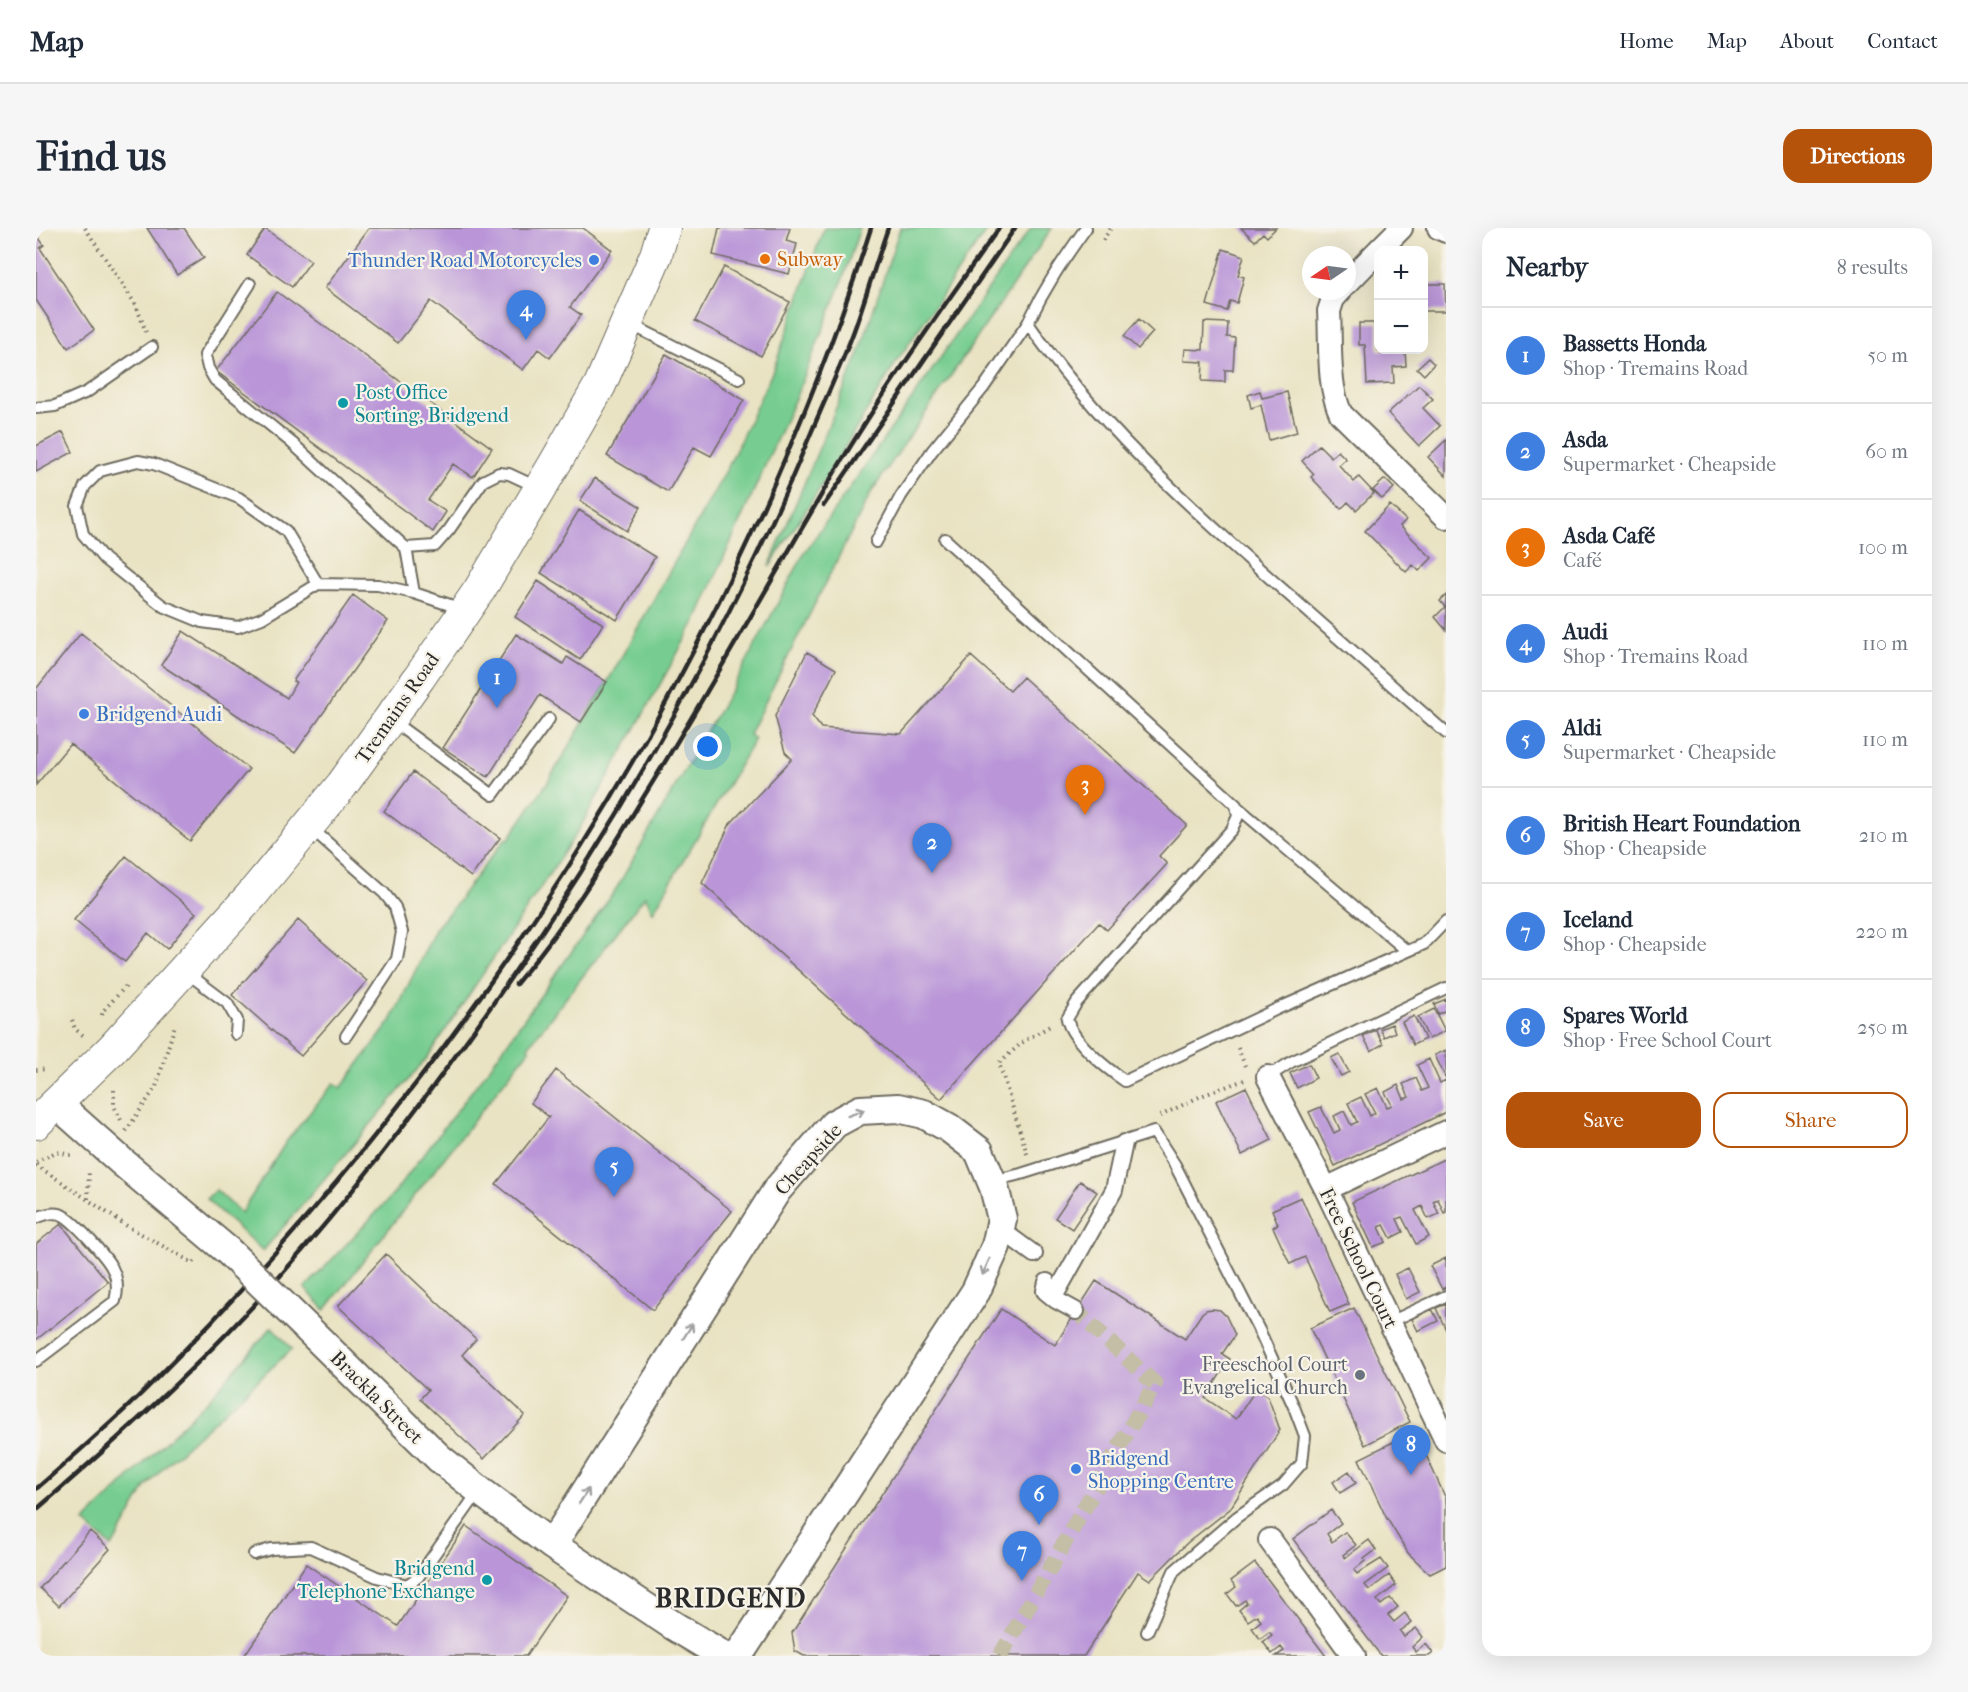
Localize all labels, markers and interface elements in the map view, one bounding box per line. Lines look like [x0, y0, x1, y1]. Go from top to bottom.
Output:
text: Map [30, 25, 84, 58]
text: Home [1619, 29, 1674, 53]
text: Map [1707, 29, 1747, 53]
text: About [1780, 29, 1834, 53]
text: Contact [1867, 29, 1938, 53]
button: Directions [1783, 129, 1932, 183]
text: Find us [36, 132, 166, 181]
north arrow [1302, 246, 1356, 300]
map controls [1374, 246, 1428, 354]
button: + [1374, 246, 1428, 300]
place label: Subway [777, 248, 844, 271]
place label: Thunder Road Motorcycles [348, 249, 582, 272]
marker: Subway [758, 252, 772, 266]
text: Nearby [1506, 252, 1588, 283]
marker: Thunder Road Motorcycles [587, 253, 601, 267]
text: 8 results [1837, 256, 1908, 279]
pin: 4 [506, 291, 546, 340]
button: − [1374, 300, 1428, 354]
text: Bassetts Honda [1563, 331, 1706, 357]
text: 1 [1522, 344, 1529, 367]
text: 50 m [1867, 344, 1908, 367]
text: Shop · Tremains Road [1563, 357, 1748, 380]
place label: Post Office Sorting, Bridgend [355, 381, 510, 427]
marker: Post Office Sorting, Bridgend [336, 396, 350, 410]
text: Asda [1563, 427, 1608, 453]
text: 2 [1520, 440, 1531, 463]
text: 60 m [1865, 440, 1908, 463]
text: Supermarket · Cheapside [1563, 453, 1776, 476]
text: Asda Café [1563, 523, 1655, 549]
text: 3 [1521, 536, 1530, 559]
text: 100 m [1858, 536, 1908, 559]
text: Café [1563, 549, 1602, 572]
text: Audi [1563, 619, 1608, 645]
text: 4 [1520, 632, 1531, 655]
text: 110 m [1862, 632, 1908, 655]
text: Shop · Tremains Road [1563, 645, 1748, 668]
street label: Tremains Road [351, 648, 445, 768]
pin: 1 [478, 658, 516, 708]
place label: Bridgend Audi [96, 703, 222, 726]
marker: Bridgend Audi [77, 707, 91, 721]
text: Aldi [1563, 715, 1602, 741]
text: 5 [1521, 728, 1530, 751]
text: 110 m [1862, 728, 1908, 751]
your location [693, 732, 722, 761]
text: Supermarket · Cheapside [1563, 741, 1776, 764]
pin: 3 [1066, 766, 1104, 815]
text: British Heart Foundation [1563, 811, 1801, 837]
pin: 2 [912, 824, 952, 873]
text: 6 [1520, 824, 1531, 847]
text: 210 m [1859, 824, 1908, 847]
text: Shop · Cheapside [1563, 837, 1707, 860]
text: Iceland [1563, 907, 1633, 933]
text: 7 [1521, 920, 1530, 943]
text: 220 m [1855, 920, 1908, 943]
text: Shop · Cheapside [1563, 933, 1707, 956]
text: Spares World [1563, 1003, 1688, 1029]
text: 8 [1520, 1016, 1531, 1039]
text: 250 m [1857, 1016, 1908, 1039]
text: Shop · Free School Court [1563, 1029, 1772, 1052]
button: Save [1506, 1092, 1701, 1148]
button: Share [1713, 1092, 1908, 1148]
one-way arrow [847, 1107, 865, 1118]
street label: Cheapside [770, 1119, 847, 1200]
pin: 5 [594, 1148, 634, 1197]
street label: Free School Court [1314, 1184, 1403, 1332]
one-way arrow [980, 1257, 992, 1275]
one-way arrow [683, 1323, 695, 1340]
street label: Brackla Street [325, 1346, 428, 1449]
place label: Freeschool Court Evangelical Church [1182, 1353, 1349, 1399]
marker: Freeschool Court Evangelical Church [1353, 1368, 1367, 1382]
pin: 8 [1392, 1426, 1430, 1475]
place label: Bridgend Shopping Centre [1088, 1447, 1234, 1493]
marker: Bridgend Shopping Centre [1069, 1462, 1083, 1476]
pin: 6 [1020, 1476, 1058, 1525]
one-way arrow [578, 1488, 590, 1505]
pin: 7 [1002, 1532, 1042, 1581]
place label: Bridgend Telephone Exchange [297, 1557, 476, 1603]
marker: Bridgend Telephone Exchange [480, 1573, 494, 1587]
district label: BRIDGEND [655, 1583, 807, 1614]

